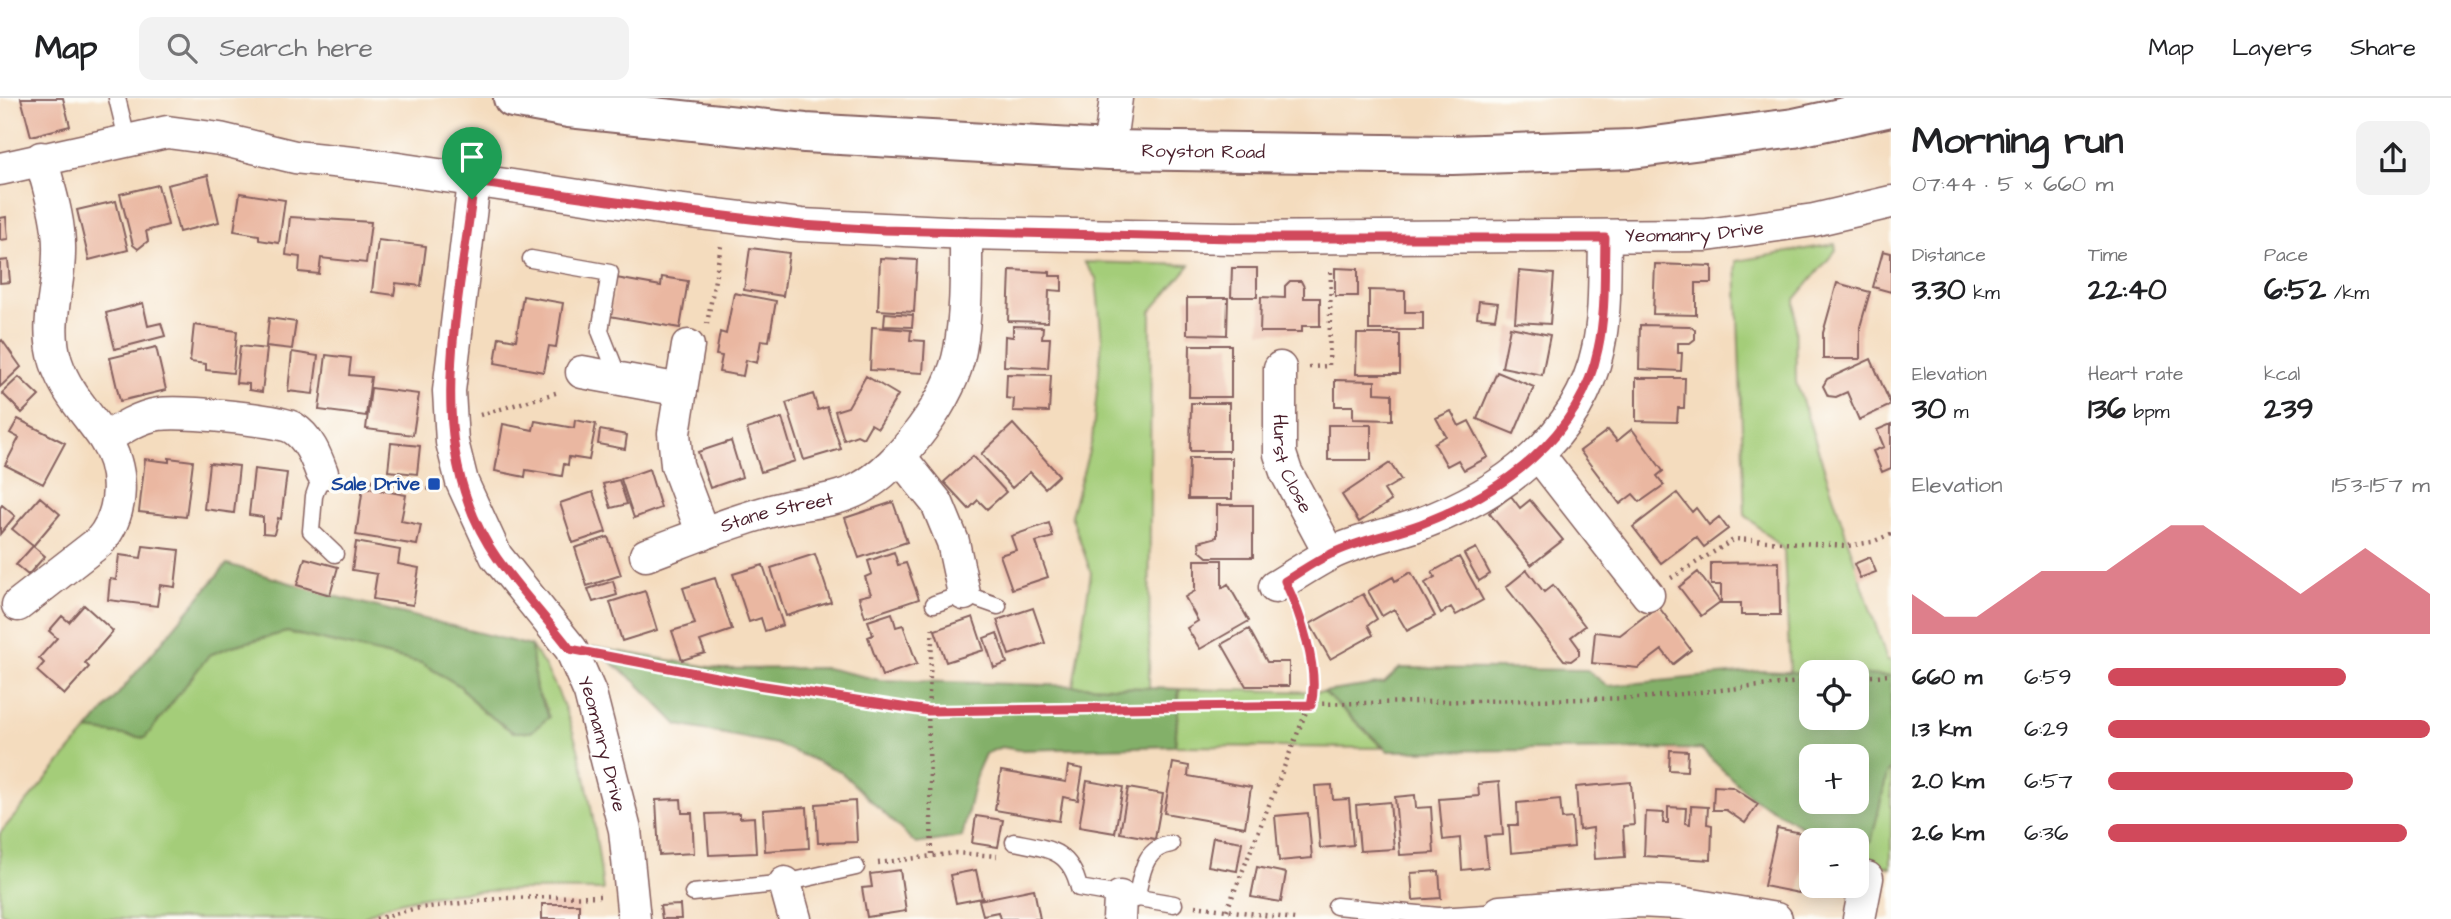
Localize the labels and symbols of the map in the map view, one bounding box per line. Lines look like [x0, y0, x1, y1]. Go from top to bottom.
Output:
pin [442, 127, 502, 199]
street label: Royston Road [1141, 137, 1265, 166]
street label: Yeomanry Drive [1625, 214, 1766, 250]
street label: Hurst Close [1267, 414, 1319, 518]
place label: Sale Drive [330, 471, 421, 498]
marker: Sale Drive [426, 476, 442, 492]
street label: Stane Street [717, 485, 836, 540]
street label: Yeomanry Drive [571, 672, 633, 815]

